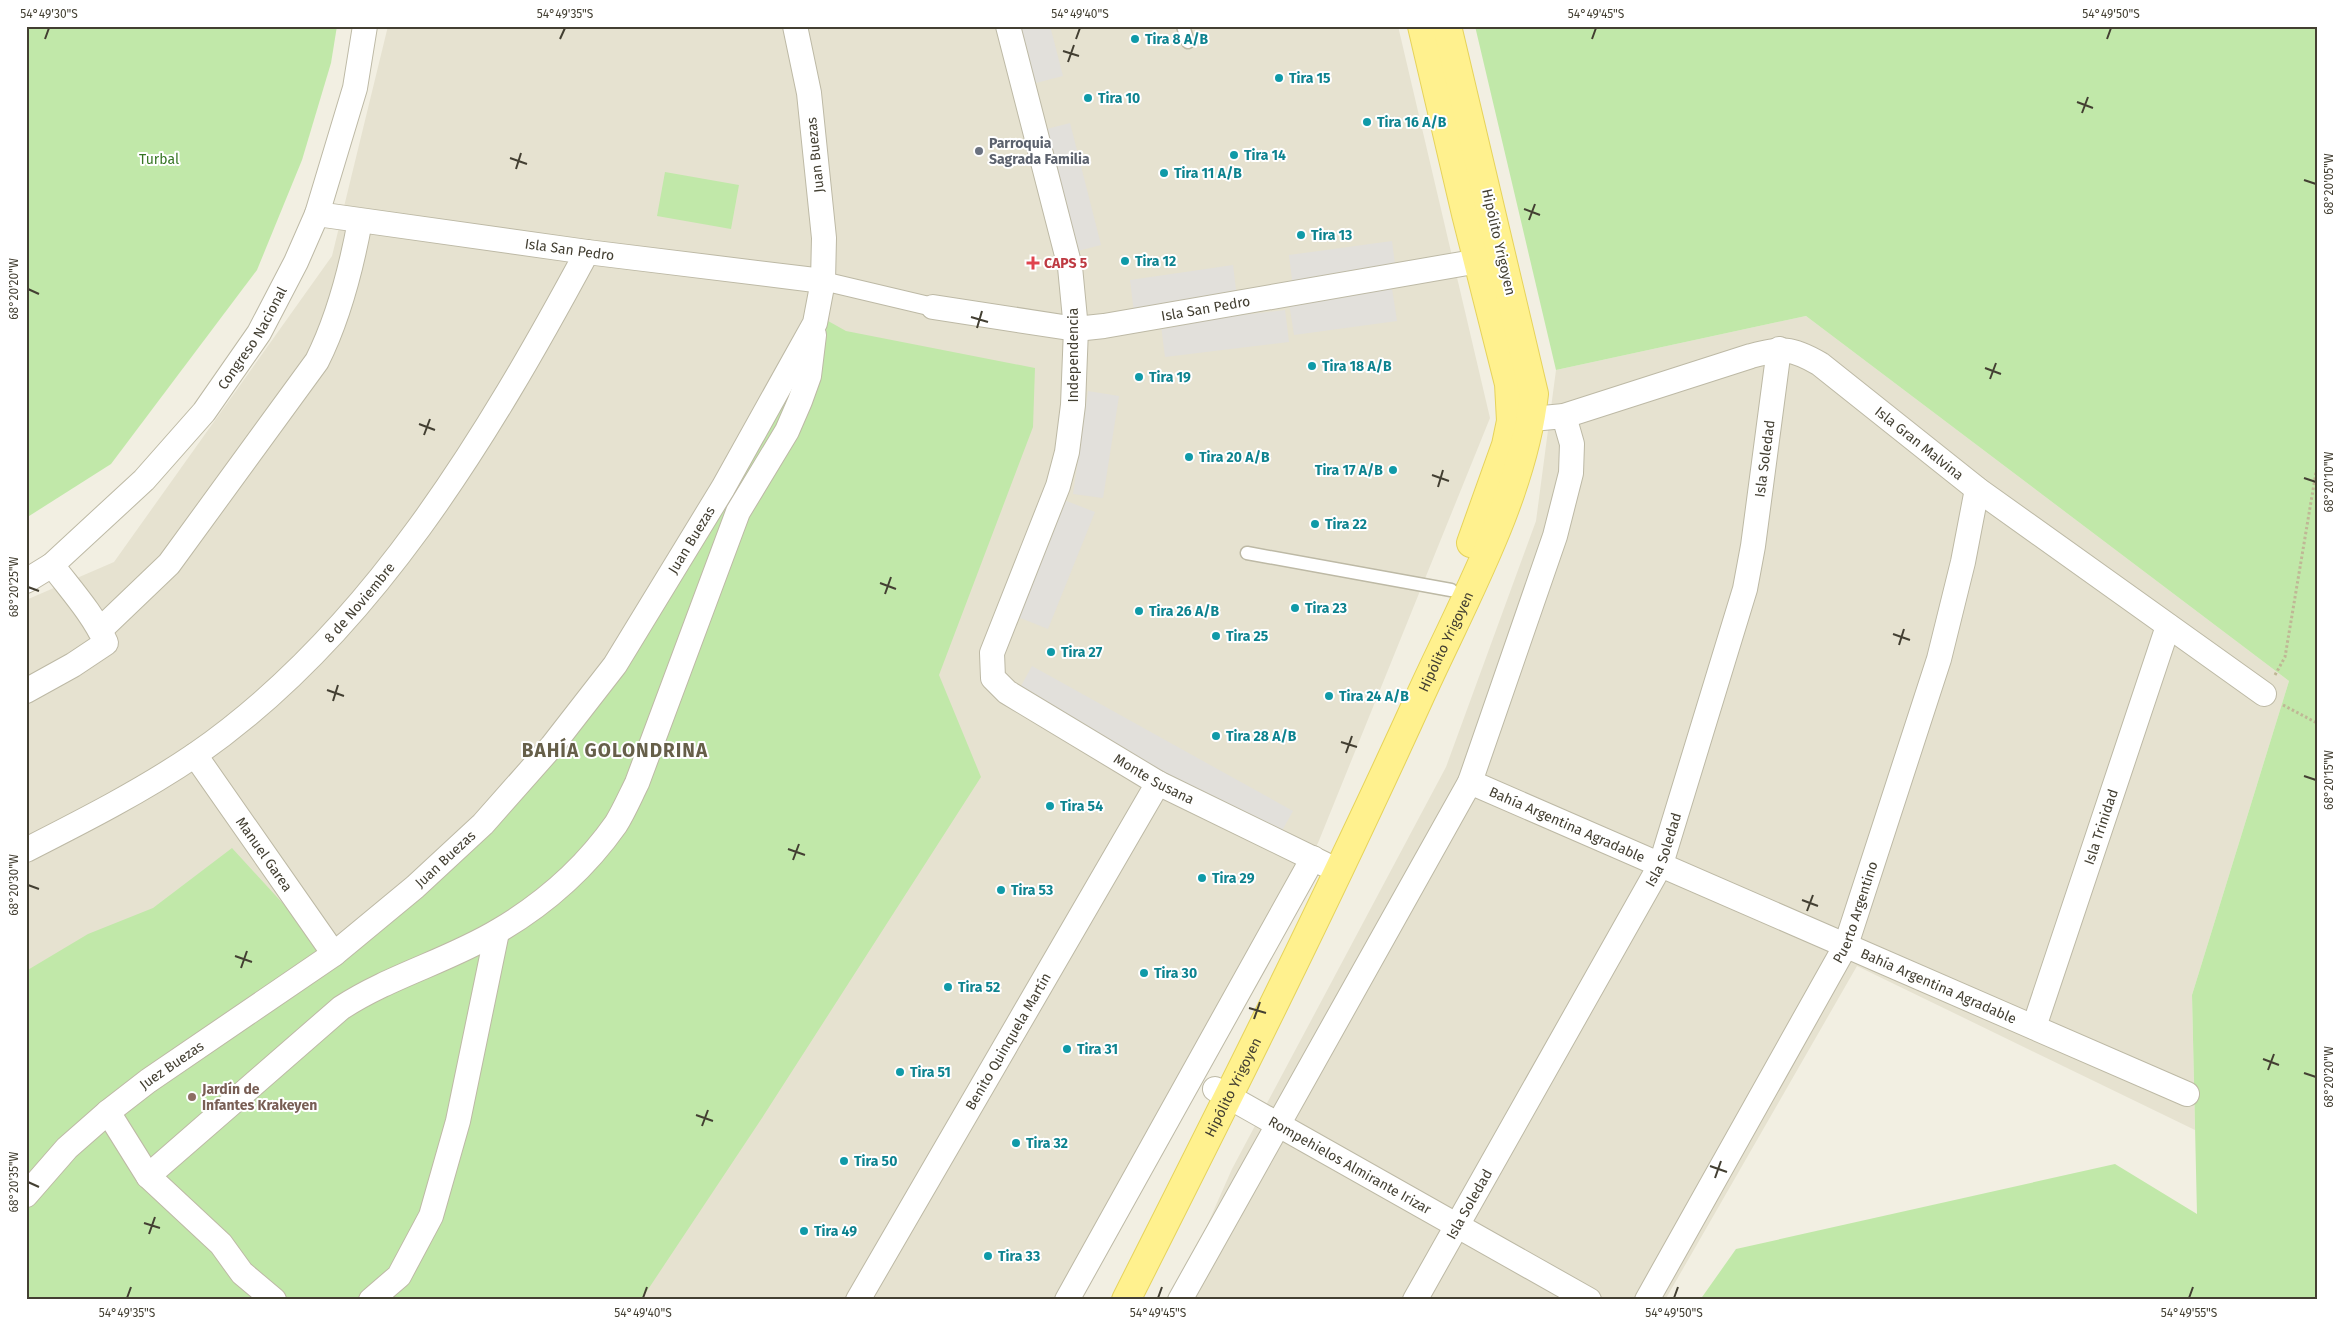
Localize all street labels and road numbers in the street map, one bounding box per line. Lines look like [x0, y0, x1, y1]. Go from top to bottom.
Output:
street label: Juan Buezas [803, 116, 828, 194]
street label: Hipólito Yrigoyen [1478, 187, 1519, 297]
street label: Isla San Pedro [524, 235, 615, 264]
street label: Congreso Nacional [214, 284, 291, 393]
street label: Isla San Pedro [1160, 293, 1252, 325]
street label: Independencia [1065, 308, 1082, 402]
street label: Isla Gran Malvina [1871, 403, 1967, 484]
street label: Isla Soledad [1751, 419, 1779, 498]
street label: Juan Buezas [665, 503, 719, 577]
street label: 8 de Noviembre [321, 559, 399, 646]
street label: Hipólito Yrigoyen [1415, 589, 1477, 695]
street label: Monte Susana [1110, 750, 1197, 808]
street label: Bahía Argentina Agradable [1486, 783, 1648, 866]
street label: Isla Trinidad [2081, 787, 2122, 867]
street label: Isla Soledad [1642, 811, 1685, 890]
street label: Manuel Garea [232, 814, 296, 895]
street label: Juan Buezas [412, 827, 480, 892]
street label: Puerto Argentino [1829, 859, 1882, 967]
street label: Bahía Argentina Agradable [1858, 945, 2019, 1028]
street label: Benito Quinquela Martín [962, 970, 1055, 1113]
street label: Hipólito Yrigoyen [1201, 1035, 1265, 1140]
street label: Juez Buezas [136, 1037, 208, 1093]
street label: Rompehielos Almirante Irizar [1265, 1113, 1435, 1219]
street label: Isla Soledad [1443, 1166, 1496, 1243]

